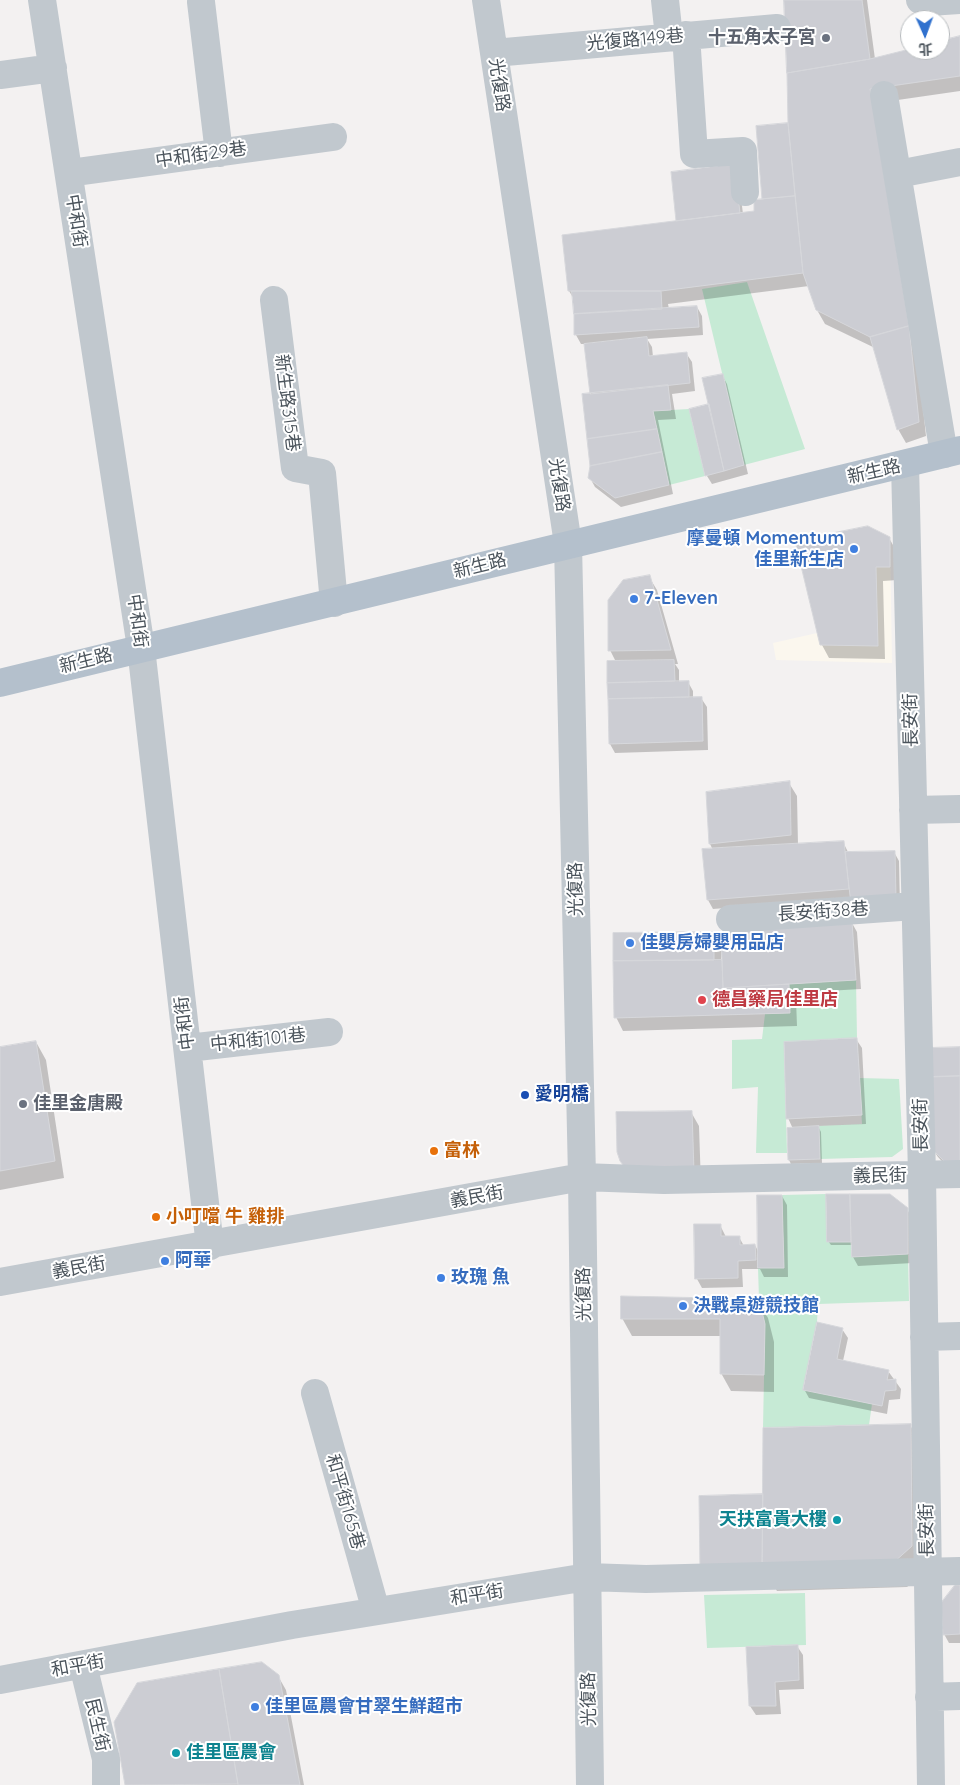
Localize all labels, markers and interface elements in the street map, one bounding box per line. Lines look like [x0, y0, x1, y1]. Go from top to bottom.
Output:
north arrow [900, 10, 950, 60]
street label: 光復路149巷 [585, 25, 685, 55]
place label: 十五角太子宮 [708, 27, 816, 49]
marker: 十五角太子宮 [820, 32, 832, 44]
text: 北 [918, 40, 933, 58]
street label: 光復路 [484, 57, 514, 113]
street label: 中和街29巷 [154, 138, 248, 172]
street label: 中和街 [61, 193, 91, 249]
street label: 新生路315巷 [270, 353, 304, 453]
street label: 新生路 [845, 455, 903, 489]
street label: 光復路 [544, 457, 574, 513]
place label: 摩曼頓 Momentum 佳里新生店 [687, 528, 844, 570]
marker: 摩曼頓 Momentum 佳里新生店 [848, 543, 860, 555]
street label: 新生路 [451, 549, 509, 583]
place label: 7-Eleven [644, 588, 718, 610]
street label: 中和街 [123, 593, 151, 649]
marker: 7-Eleven [628, 593, 640, 605]
street label: 新生路 [57, 644, 115, 678]
street label: 長安街 [900, 693, 922, 747]
street label: 光復路 [565, 862, 587, 916]
street label: 長安街38巷 [777, 898, 869, 926]
place label: 佳嬰房婦嬰用品店 [640, 932, 784, 954]
marker: 佳嬰房婦嬰用品店 [624, 937, 636, 949]
place label: 德昌藥局佳里店 [712, 989, 838, 1011]
marker: 德昌藥局佳里店 [696, 994, 708, 1006]
street label: 中和街 [171, 995, 199, 1051]
street label: 中和街101巷 [209, 1024, 307, 1056]
place label: 愛明橋 [535, 1084, 589, 1106]
marker: 愛明橋 [519, 1089, 531, 1101]
place label: 佳里金唐殿 [33, 1093, 123, 1115]
marker: 佳里金唐殿 [17, 1098, 29, 1110]
street label: 長安街 [910, 1098, 932, 1152]
place label: 富林 [444, 1140, 480, 1162]
marker: 富林 [428, 1145, 440, 1157]
street label: 義民街 [853, 1165, 907, 1187]
street label: 義民街 [449, 1182, 505, 1212]
place label: 小叮噹 牛 雞排 [166, 1206, 284, 1228]
marker: 小叮噹 牛 雞排 [150, 1211, 162, 1223]
place label: 阿華 [175, 1250, 211, 1272]
street label: 義民街 [51, 1253, 107, 1283]
marker: 阿華 [159, 1255, 171, 1267]
place label: 玫瑰 魚 [451, 1267, 510, 1289]
street label: 光復路 [573, 1267, 595, 1321]
marker: 玫瑰 魚 [435, 1272, 447, 1284]
place label: 決戰桌遊競技館 [693, 1295, 819, 1317]
marker: 決戰桌遊競技館 [677, 1300, 689, 1312]
street label: 和平街165巷 [321, 1452, 369, 1552]
street label: 長安街 [916, 1503, 938, 1557]
place label: 天扶富貴大樓 [719, 1509, 827, 1531]
marker: 天扶富貴大樓 [831, 1514, 843, 1526]
street label: 和平街 [449, 1580, 505, 1610]
street label: 和平街 [50, 1651, 106, 1681]
street label: 光復路 [578, 1672, 600, 1726]
street label: 民生街 [80, 1696, 114, 1754]
place label: 佳里區農會甘翠生鮮超市 [265, 1696, 463, 1718]
marker: 佳里區農會甘翠生鮮超市 [249, 1701, 261, 1713]
place label: 佳里區農會 [186, 1742, 276, 1764]
marker: 佳里區農會 [170, 1747, 182, 1759]

